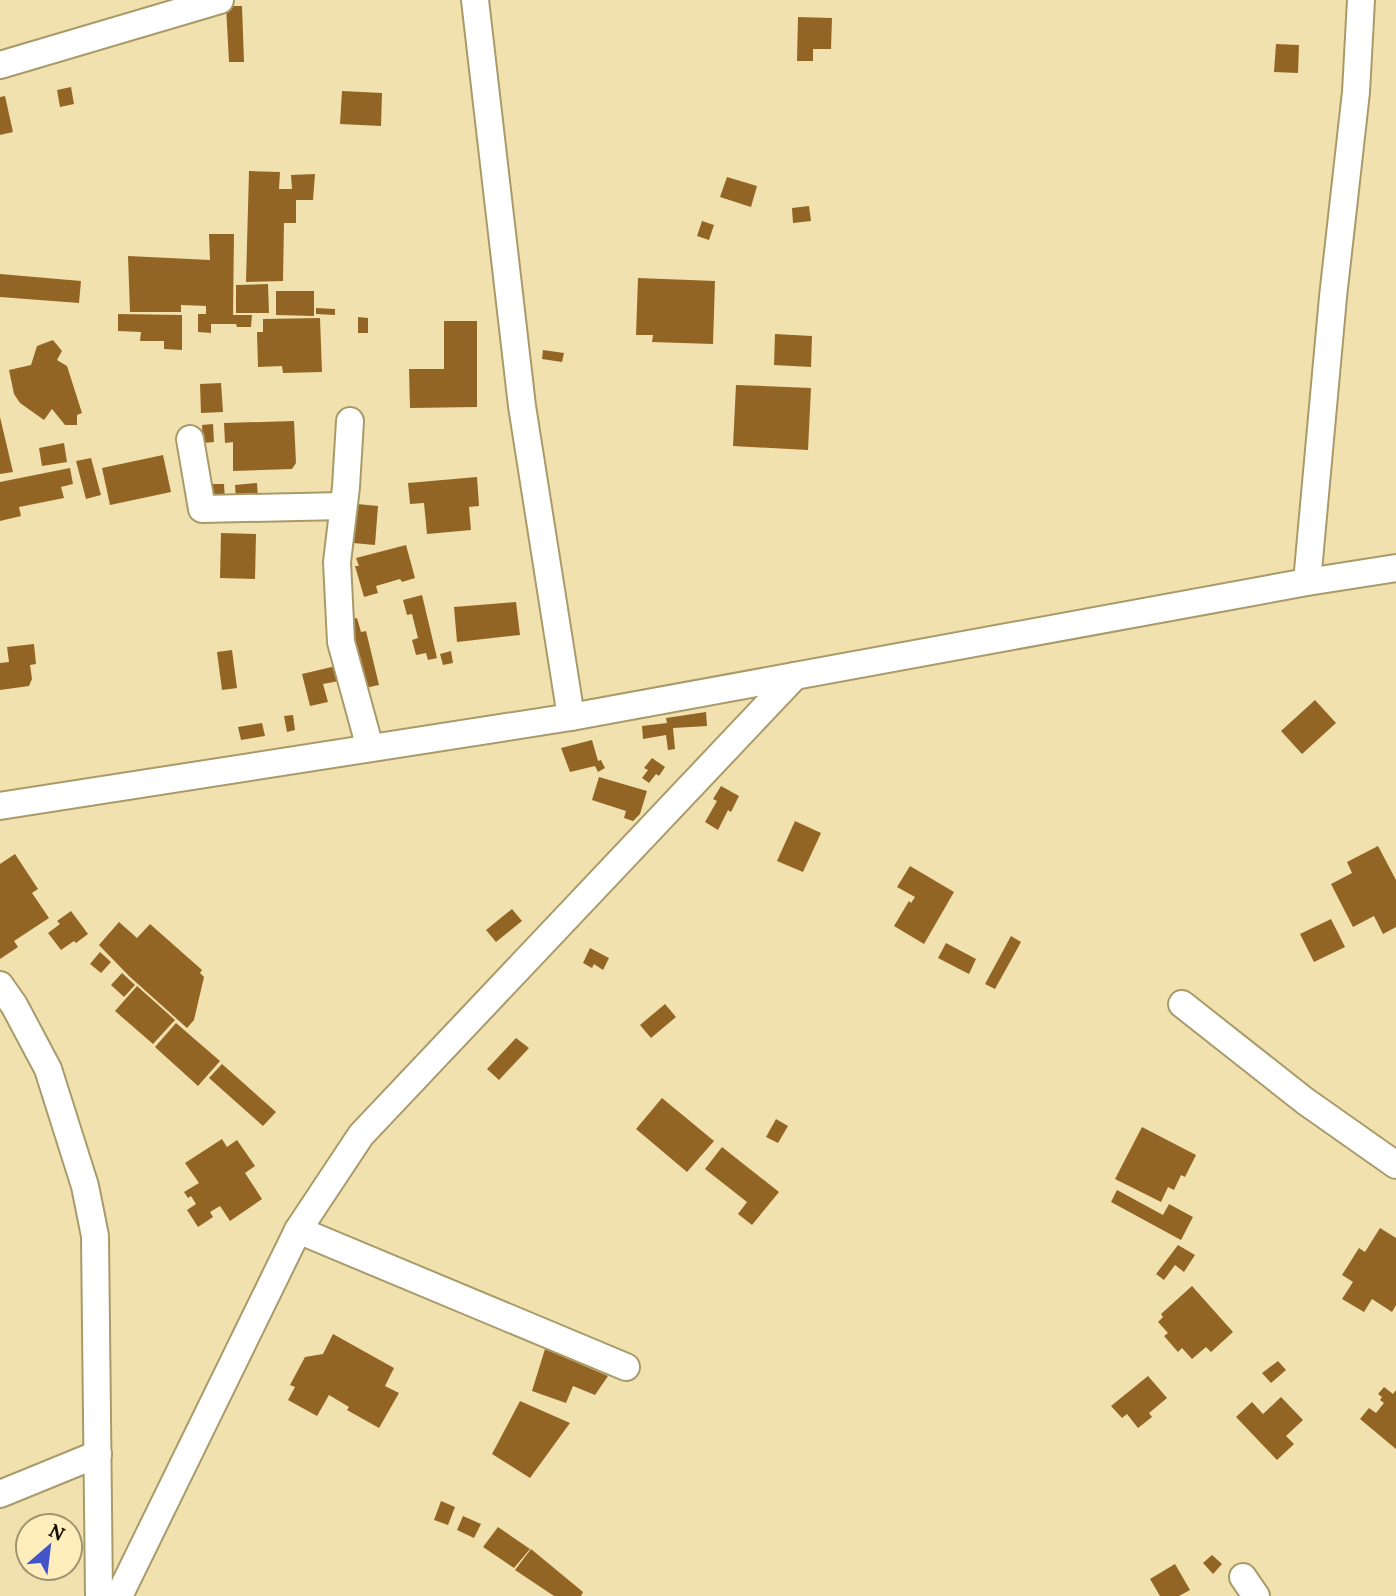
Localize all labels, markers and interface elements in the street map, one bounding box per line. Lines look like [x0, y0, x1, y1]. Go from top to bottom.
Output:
north arrow [14, 1512, 84, 1582]
text: N [45, 1518, 69, 1546]

